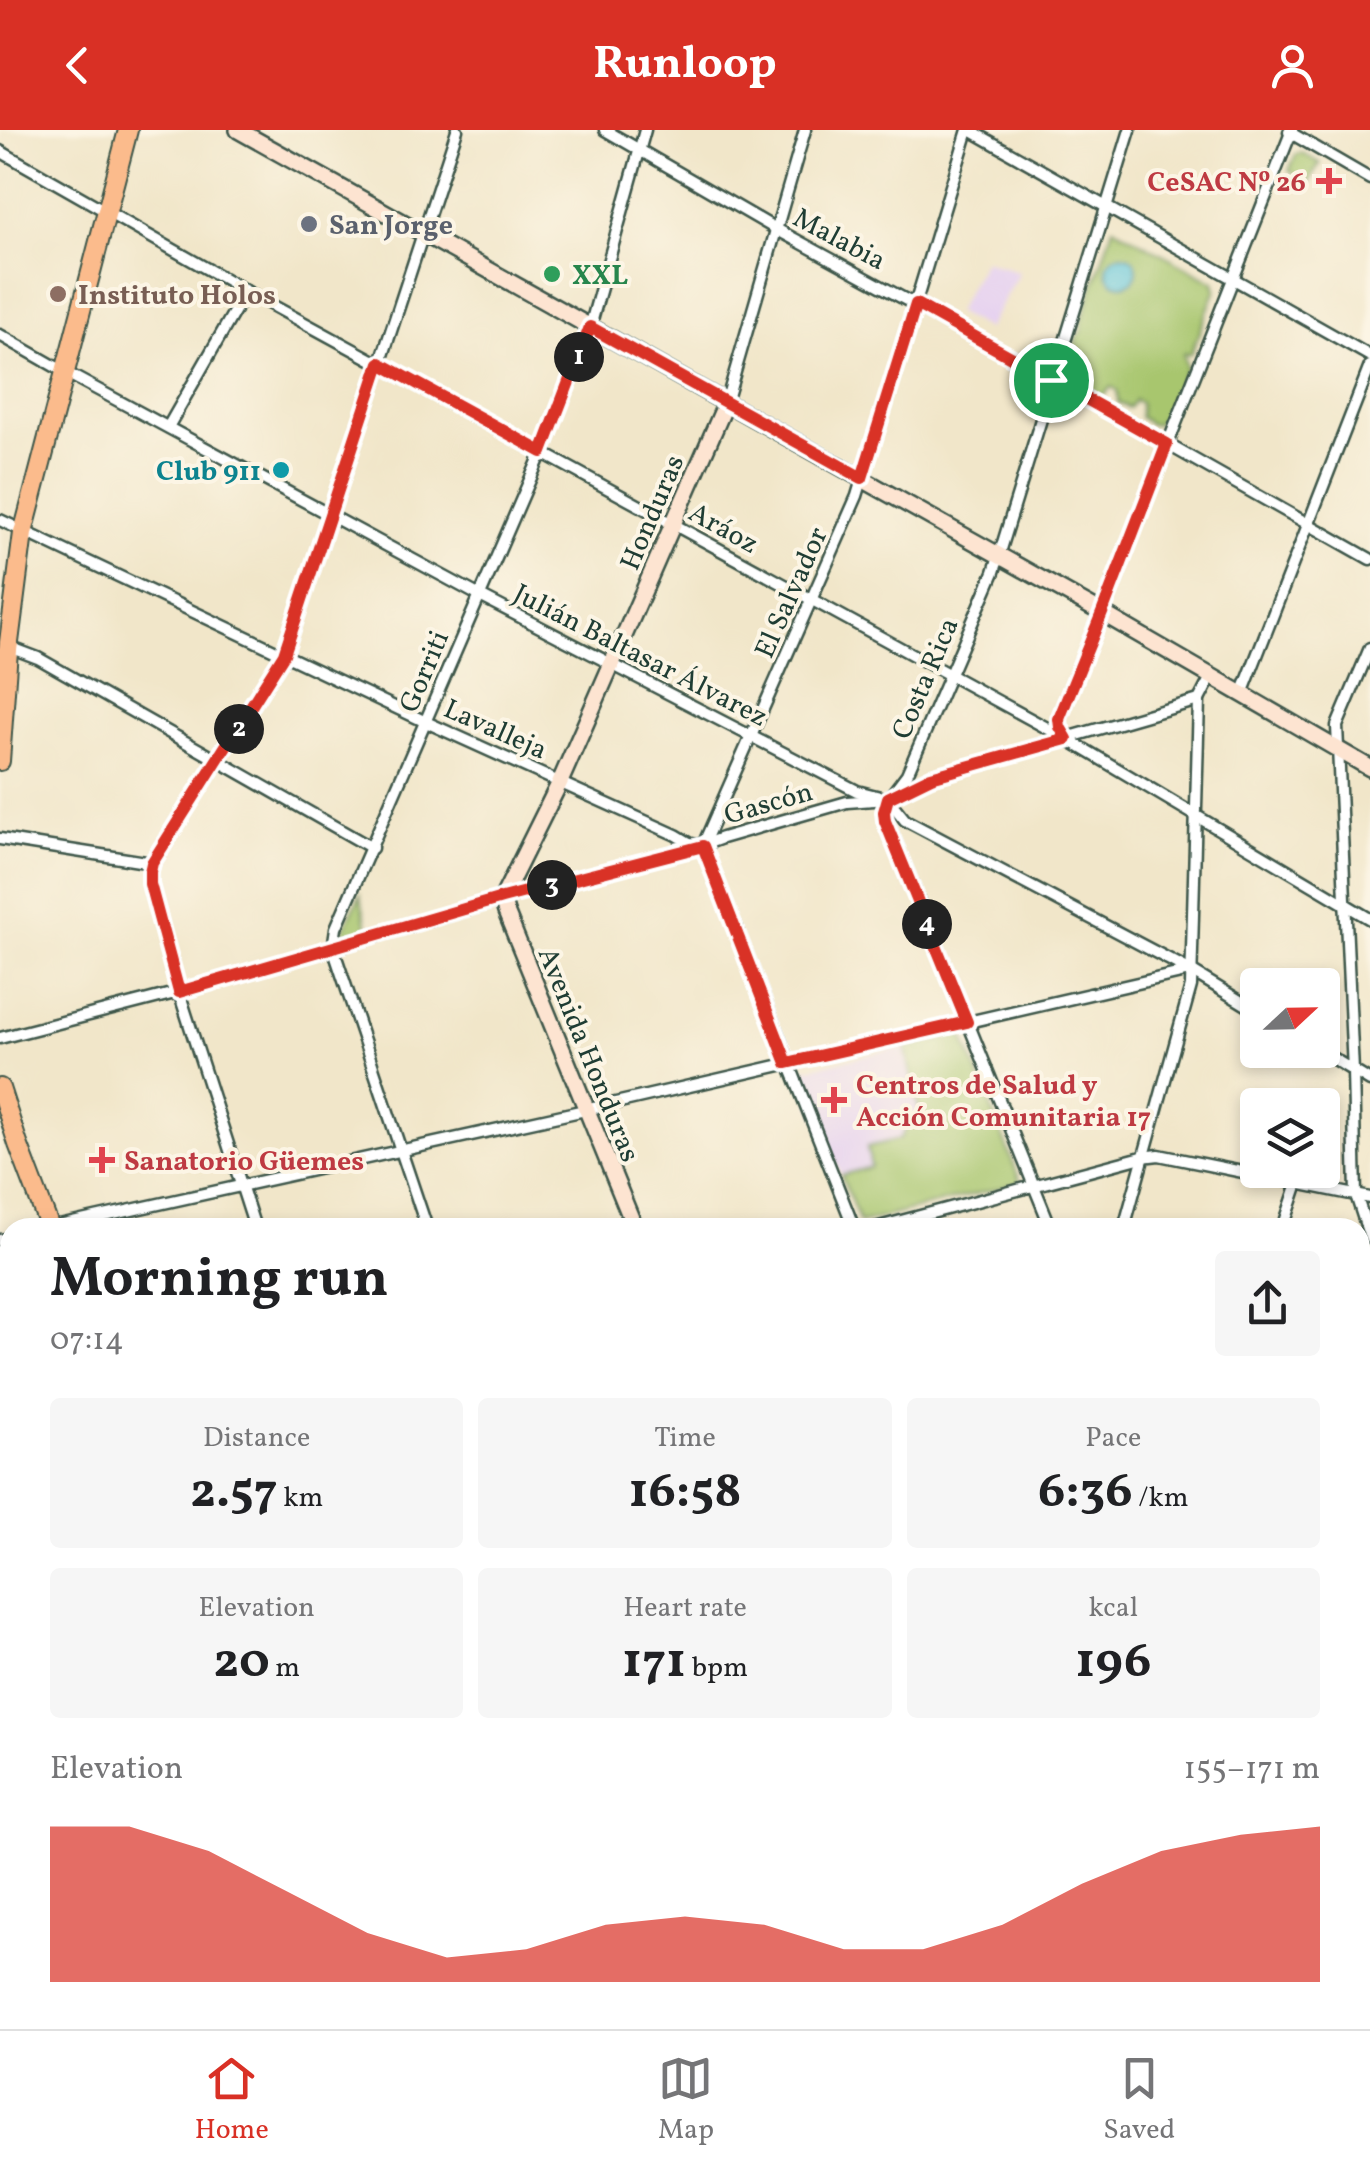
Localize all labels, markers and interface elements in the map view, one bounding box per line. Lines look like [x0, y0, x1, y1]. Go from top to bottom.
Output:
text: Runloop [593, 34, 777, 97]
icon: back [50, 38, 105, 93]
icon: person [1265, 38, 1320, 93]
place label: CeSAC Nº 26 [1147, 164, 1306, 203]
marker: CeSAC Nº 26 [1316, 168, 1342, 194]
street label: Malabia [786, 200, 892, 281]
place label: San Jorge [329, 207, 453, 246]
marker: San Jorge [298, 213, 320, 235]
place label: XXL [572, 257, 628, 296]
marker: XXL [541, 263, 563, 285]
place label: Instituto Holos [78, 277, 276, 316]
marker: Instituto Holos [47, 283, 69, 305]
pin: 1 [554, 332, 604, 382]
text: 1 [573, 337, 585, 376]
pin [1009, 338, 1094, 423]
icon: arrive [1024, 353, 1079, 408]
street label: Honduras [612, 449, 695, 577]
place label: Club 911 [156, 453, 261, 492]
marker: Club 911 [270, 459, 292, 481]
street label: Aráoz [681, 494, 765, 564]
street label: El Salvador [746, 521, 839, 665]
street label: Julián Baltasar Álvarez [506, 575, 774, 737]
street label: Costa Rica [883, 612, 969, 746]
street label: Gorriti [391, 625, 460, 719]
street label: Lavalleja [437, 690, 553, 770]
pin: 2 [214, 704, 264, 754]
text: 2 [232, 709, 246, 748]
street label: Gascón [720, 773, 818, 836]
pin: 3 [527, 860, 577, 910]
text: 3 [545, 865, 559, 904]
pin: 4 [902, 899, 952, 949]
text: 4 [919, 904, 935, 943]
street label: Avenida Honduras [527, 942, 649, 1168]
north arrow [1240, 968, 1340, 1068]
map controls [1240, 968, 1340, 1188]
place label: Centros de Salud y Acción Comunitaria 17 [856, 1067, 1151, 1138]
marker: Centros de Salud y Acción Comunitaria 17 [821, 1087, 847, 1113]
button: layers [1240, 1088, 1340, 1188]
place label: Sanatorio Güemes [124, 1143, 364, 1182]
marker: Sanatorio Güemes [89, 1147, 115, 1173]
text: Morning run [50, 1243, 389, 1319]
button: share [1215, 1251, 1320, 1356]
text: 07:14 [50, 1319, 124, 1363]
text: Distance [203, 1419, 310, 1458]
text: Time [654, 1419, 716, 1458]
text: Pace [1085, 1419, 1141, 1458]
text: 2.57 [190, 1458, 278, 1528]
text: 16:58 [628, 1458, 742, 1528]
text: 6:36 [1038, 1458, 1133, 1528]
text: km [278, 1479, 323, 1518]
text: /km [1133, 1479, 1189, 1518]
text: Elevation [198, 1589, 315, 1628]
text: Heart rate [623, 1589, 747, 1628]
text: kcal [1088, 1589, 1138, 1628]
text: 20 [213, 1628, 270, 1698]
text: 171 [622, 1628, 686, 1698]
text: 196 [1075, 1628, 1151, 1698]
text: m [270, 1649, 300, 1688]
text: bpm [686, 1649, 748, 1688]
text: Elevation [50, 1748, 183, 1792]
text: 155–171 m [1184, 1748, 1320, 1792]
tab: Home [195, 2051, 269, 2150]
tab: Map [658, 2051, 714, 2150]
tab: Saved [1103, 2051, 1175, 2150]

